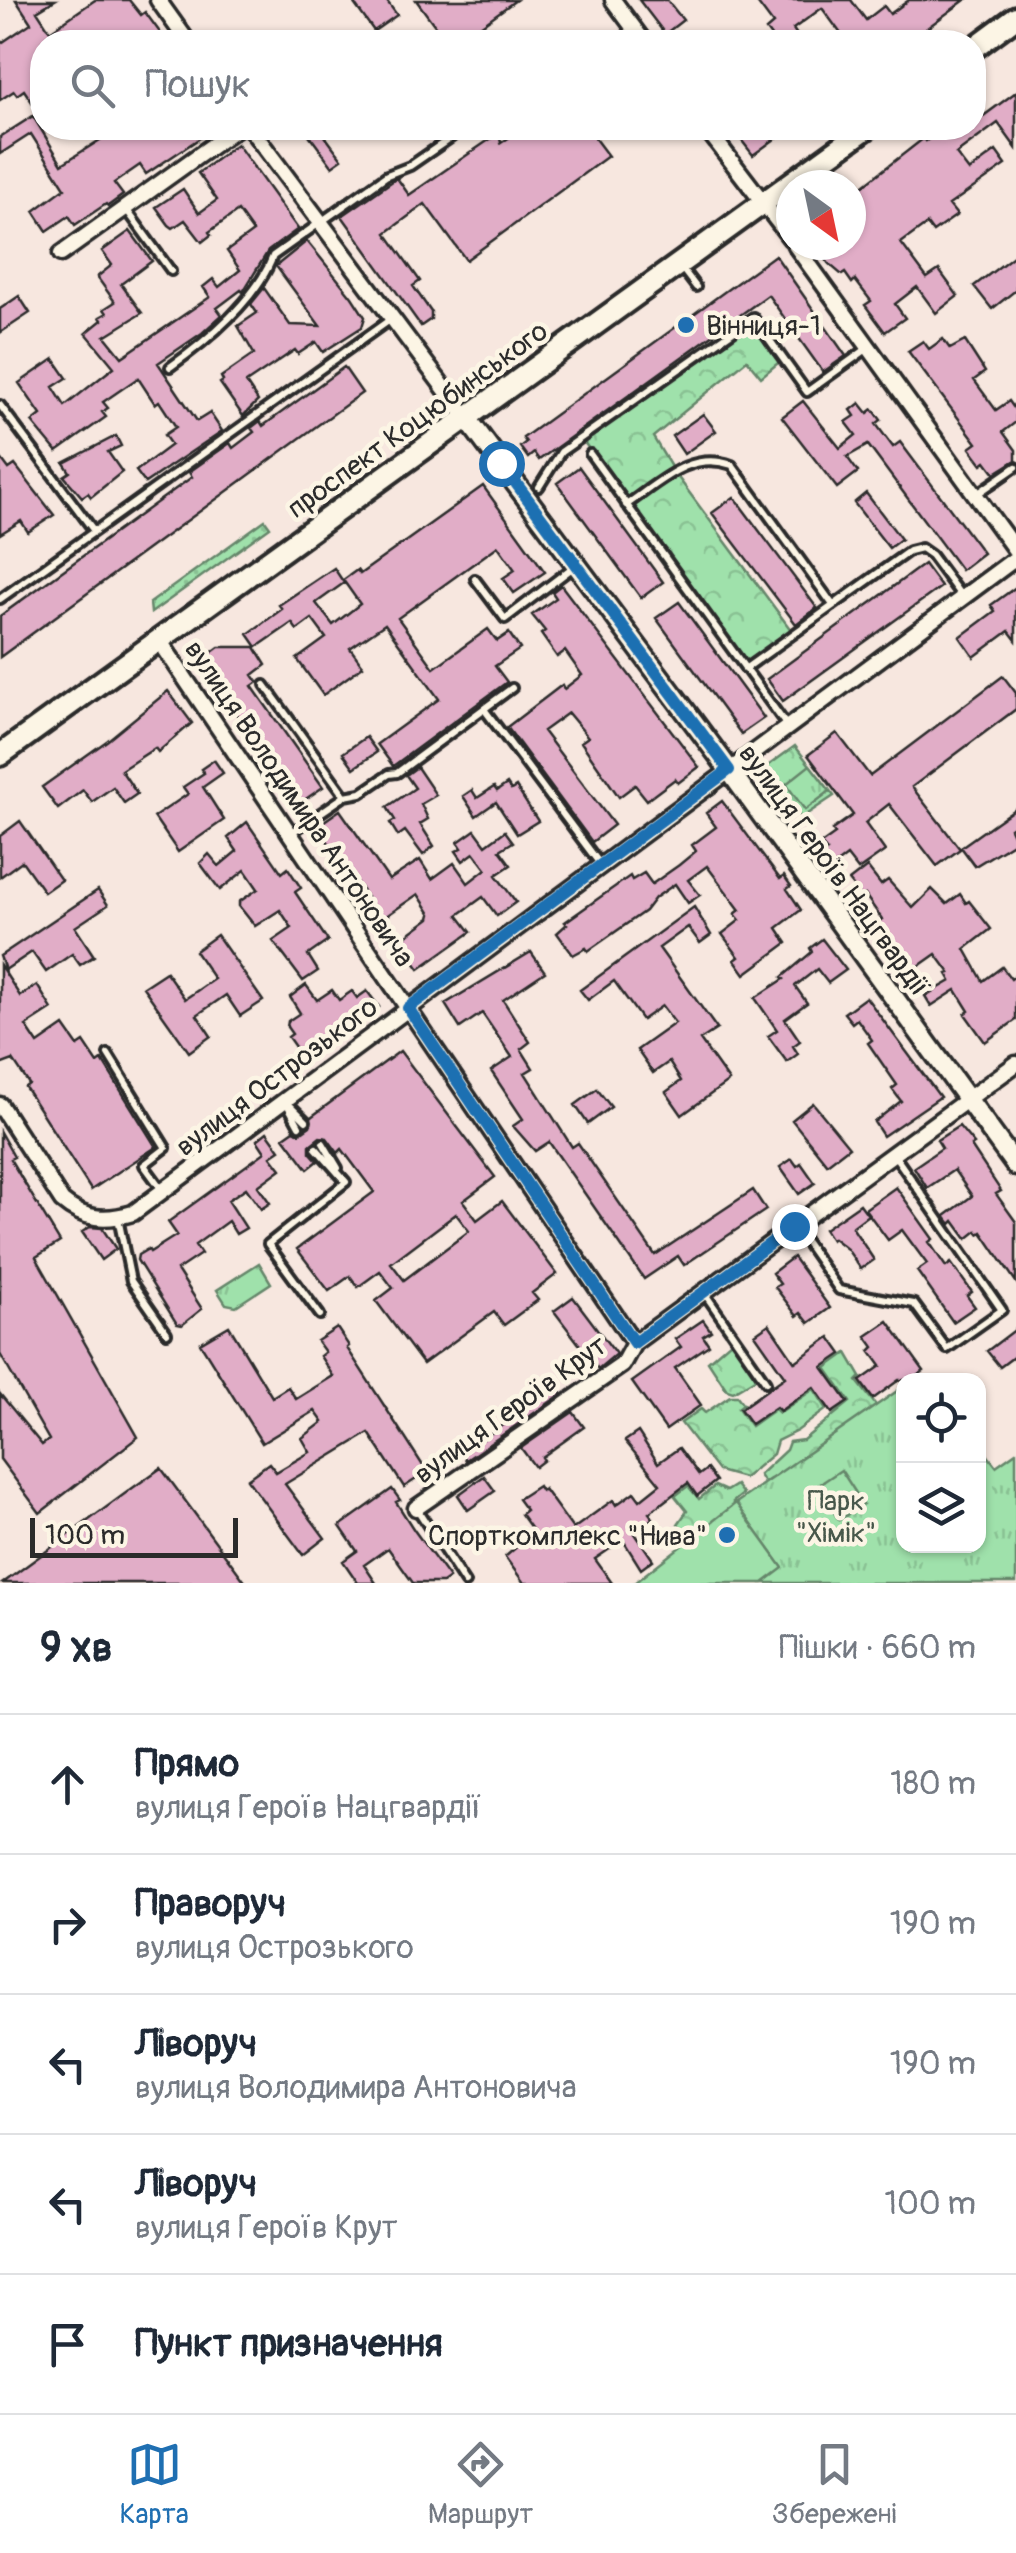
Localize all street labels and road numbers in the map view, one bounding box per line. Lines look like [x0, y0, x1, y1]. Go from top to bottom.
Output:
street label: проспект Коцюбинського [281, 314, 555, 527]
street label: вулиця Володимира Антоновича [176, 634, 421, 974]
street label: вулиця Героїв Нацгвардії [730, 738, 937, 1004]
street label: вулиця Острозького [169, 990, 385, 1165]
street label: вулиця Героїв Крут [408, 1329, 614, 1492]

